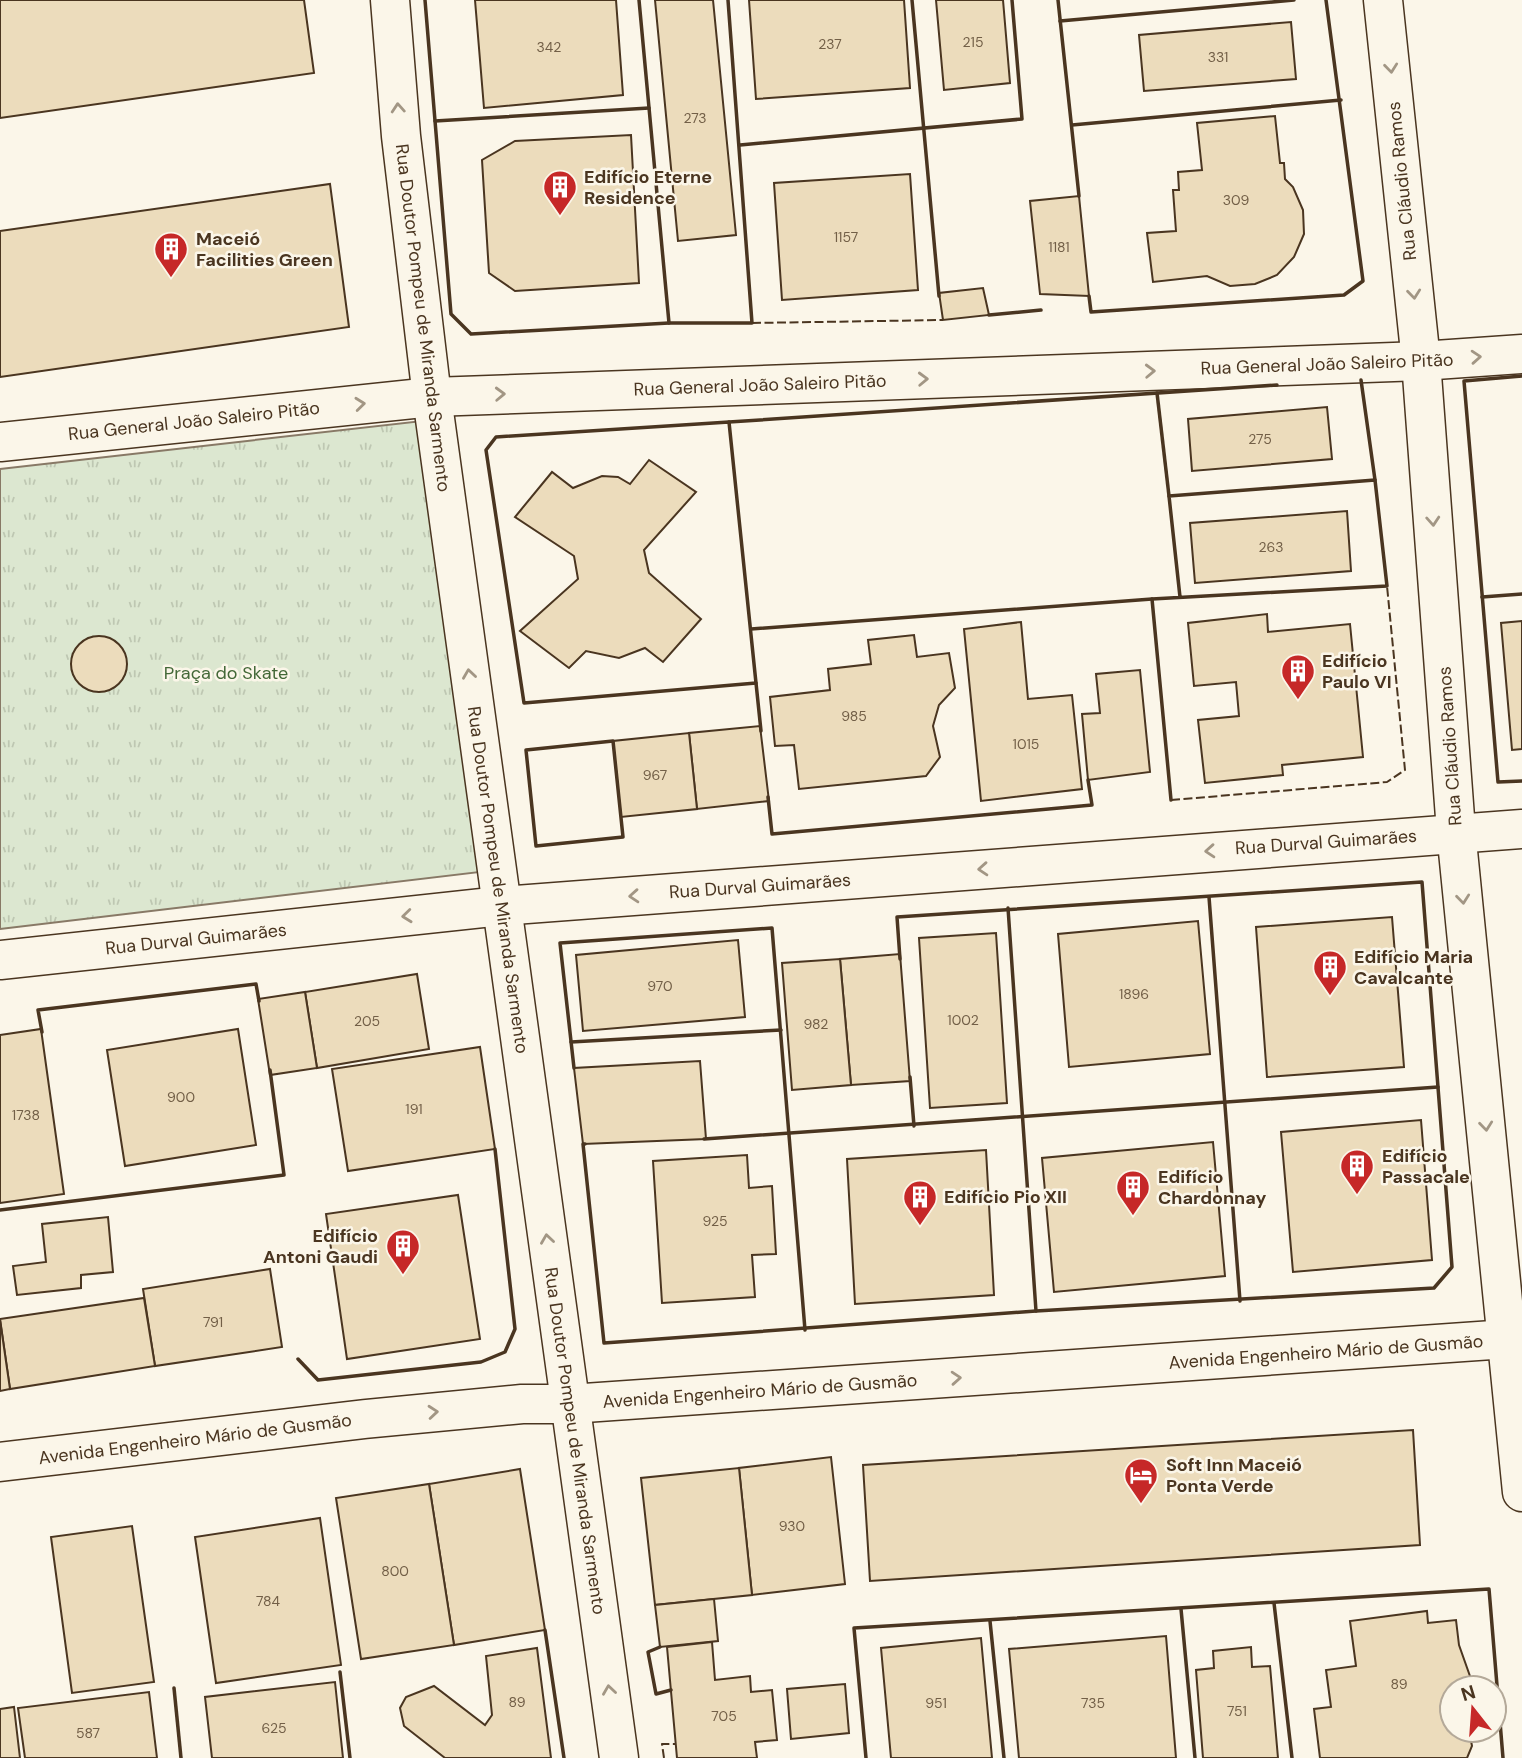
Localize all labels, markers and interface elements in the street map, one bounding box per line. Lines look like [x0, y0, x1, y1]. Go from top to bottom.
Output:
house number: 215 [963, 33, 983, 51]
house number: 237 [818, 35, 842, 53]
house number: 342 [537, 38, 561, 56]
house number: 331 [1208, 48, 1228, 66]
one-way arrow [1383, 62, 1398, 74]
street label: Rua Cláudio Ramos [1382, 100, 1422, 262]
one-way arrow [391, 102, 406, 113]
house number: 273 [683, 109, 707, 127]
street label: Rua Doutor Pompeu de Miranda Sarmento [390, 143, 456, 493]
place label: Edifício Eterne Residence [584, 165, 712, 210]
building icon: Edifício Eterne Residence [541, 168, 579, 217]
house number: 309 [1223, 191, 1250, 209]
place label: Maceió Facilities Green [196, 227, 333, 272]
house number: 1157 [834, 228, 858, 246]
building icon: Maceió Facilities Green [152, 230, 190, 279]
house number: 1181 [1048, 238, 1070, 256]
one-way arrow [1406, 289, 1421, 300]
street label: Rua General João Saleiro Pitão [1200, 348, 1454, 380]
one-way arrow [1470, 350, 1481, 365]
one-way arrow [1145, 363, 1156, 378]
street label: Rua General João Saleiro Pitão [633, 369, 887, 401]
one-way arrow [918, 372, 929, 387]
one-way arrow [495, 387, 506, 402]
street label: Rua General João Saleiro Pitão [67, 396, 321, 446]
one-way arrow [355, 397, 366, 412]
house number: 275 [1248, 430, 1272, 448]
one-way arrow [1425, 516, 1440, 527]
house number: 263 [1258, 538, 1284, 556]
place label: Edifício Paulo VI [1322, 649, 1392, 694]
building icon: Edifício Paulo VI [1279, 652, 1317, 701]
park label: Praça do Skate [164, 661, 288, 685]
street label: Rua Cláudio Ramos [1432, 666, 1468, 826]
one-way arrow [462, 668, 477, 680]
street label: Rua Doutor Pompeu de Miranda Sarmento [462, 705, 534, 1055]
house number: 985 [841, 707, 867, 725]
house number: 1015 [1013, 735, 1039, 753]
house number: 967 [643, 766, 667, 784]
street label: Rua Durval Guimarães [1234, 824, 1418, 860]
one-way arrow [1204, 843, 1215, 858]
one-way arrow [977, 861, 988, 876]
street label: Rua Durval Guimarães [668, 868, 852, 904]
one-way arrow [628, 888, 639, 903]
one-way arrow [1455, 894, 1470, 905]
one-way arrow [401, 908, 412, 923]
street label: Rua Durval Guimarães [104, 918, 288, 960]
place label: Edifício Maria Cavalcante [1354, 945, 1473, 990]
building icon: Edifício Maria Cavalcante [1311, 948, 1349, 997]
house number: 970 [647, 977, 673, 995]
house number: 1896 [1119, 985, 1149, 1003]
house number: 1002 [947, 1011, 979, 1029]
house number: 205 [354, 1012, 380, 1030]
house number: 982 [804, 1015, 828, 1033]
house number: 900 [167, 1088, 195, 1106]
house number: 191 [405, 1100, 423, 1118]
house number: 1738 [12, 1106, 40, 1124]
one-way arrow [1478, 1121, 1493, 1132]
place label: Edifício Passacale [1382, 1144, 1470, 1189]
building icon: Edifício Passacale [1338, 1147, 1376, 1196]
place label: Edifício Chardonnay [1158, 1165, 1266, 1210]
building icon: Edifício Chardonnay [1114, 1168, 1152, 1217]
building icon: Edifício Pio XII [901, 1178, 939, 1227]
place label: Edifício Pio XII [944, 1185, 1067, 1209]
house number: 925 [702, 1212, 728, 1230]
place label: Edifício Antoni Gaudi [263, 1224, 378, 1269]
building icon: Edifício Antoni Gaudi [384, 1227, 422, 1276]
one-way arrow [540, 1233, 555, 1245]
street label: Rua Doutor Pompeu de Miranda Sarmento [539, 1266, 611, 1616]
house number: 791 [203, 1313, 223, 1331]
street label: Avenida Engenheiro Mário de Gusmão [1168, 1329, 1484, 1375]
street label: Avenida Engenheiro Mário de Gusmão [602, 1368, 918, 1414]
one-way arrow [951, 1370, 962, 1385]
one-way arrow [427, 1405, 439, 1420]
street label: Avenida Engenheiro Mário de Gusmão [37, 1408, 353, 1470]
place label: Soft Inn Maceió Ponta Verde [1166, 1453, 1302, 1498]
hotel icon: Soft Inn Maceió Ponta Verde [1122, 1456, 1160, 1505]
house number: 930 [779, 1517, 805, 1535]
house number: 800 [381, 1562, 409, 1580]
house number: 784 [256, 1592, 281, 1610]
north arrow [1438, 1674, 1508, 1744]
house number: 89 [1391, 1675, 1408, 1693]
text: N [1458, 1679, 1478, 1707]
one-way arrow [602, 1685, 617, 1696]
house number: 89 [509, 1693, 526, 1711]
house number: 951 [925, 1694, 947, 1712]
house number: 735 [1081, 1694, 1105, 1712]
house number: 751 [1227, 1702, 1247, 1720]
house number: 705 [711, 1707, 737, 1725]
house number: 625 [261, 1719, 287, 1737]
house number: 587 [76, 1724, 100, 1742]

